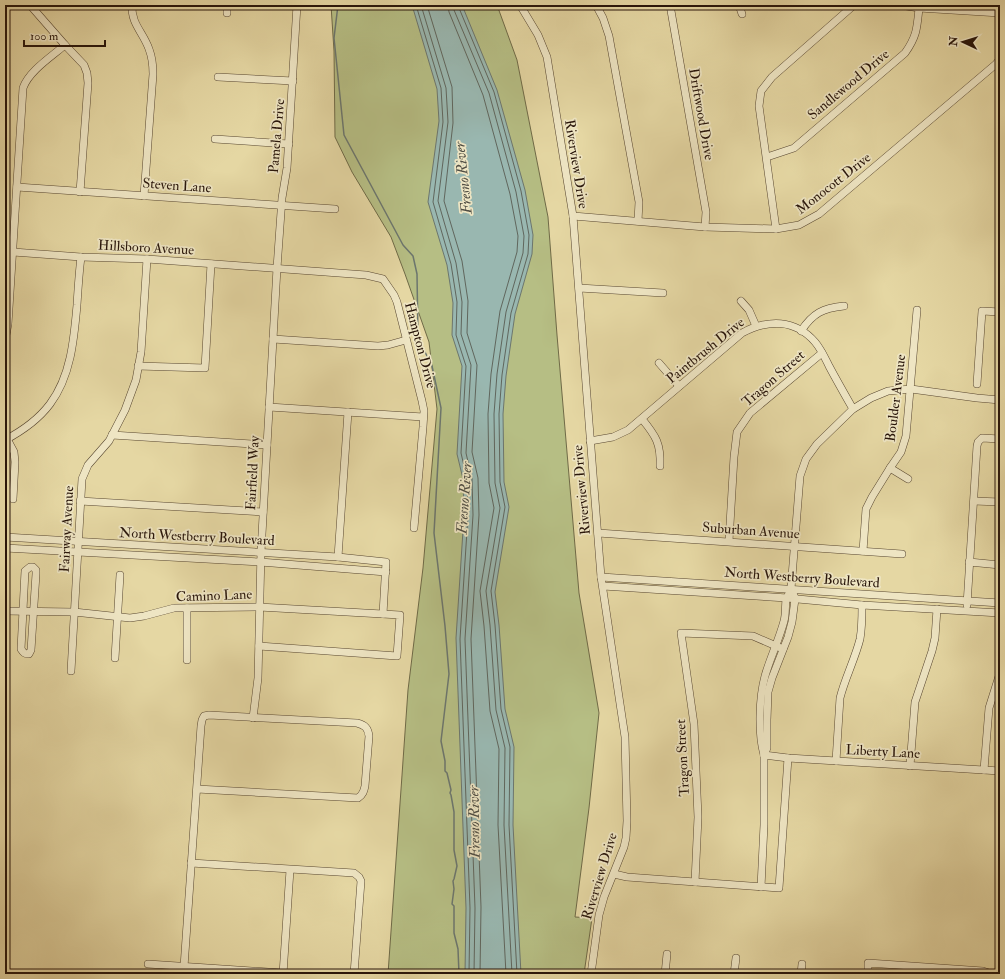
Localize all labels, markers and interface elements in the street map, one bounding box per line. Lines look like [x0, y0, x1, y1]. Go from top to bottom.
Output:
scale bar [24, 22, 105, 48]
north arrow [943, 22, 983, 62]
text: 100 m [30, 29, 59, 44]
text: N [947, 35, 960, 48]
street label: Sandlewood Drive [804, 45, 893, 123]
street label: Driftwood Drive [685, 67, 718, 162]
street label: Pamela Drive [265, 98, 288, 174]
street label: Riverview Drive [561, 118, 592, 210]
water label: Fresno River [450, 140, 477, 216]
street label: Monocott Drive [792, 149, 874, 218]
street label: Steven Lane [142, 175, 212, 196]
street label: Hillsboro Avenue [98, 236, 195, 259]
street label: Hampton Drive [400, 300, 440, 391]
street label: Paintbrush Drive [663, 314, 748, 387]
street label: Tragon Street [739, 346, 808, 410]
street label: Boulder Avenue [882, 353, 909, 443]
street label: Fairfield Way [242, 434, 264, 511]
street label: Riverview Drive [569, 444, 594, 536]
water label: Fresno River [452, 460, 477, 536]
street label: Fairway Avenue [56, 485, 78, 573]
street label: Suburban Avenue [702, 519, 800, 542]
street label: North Westberry Boulevard [119, 524, 275, 550]
street label: North Westberry Boulevard [724, 564, 880, 592]
street label: Camino Lane [176, 586, 253, 605]
street label: Tragon Street [672, 718, 693, 797]
street label: Liberty Lane [845, 741, 921, 763]
water label: Fresno River [464, 784, 485, 859]
street label: Riverview Drive [578, 830, 621, 922]

